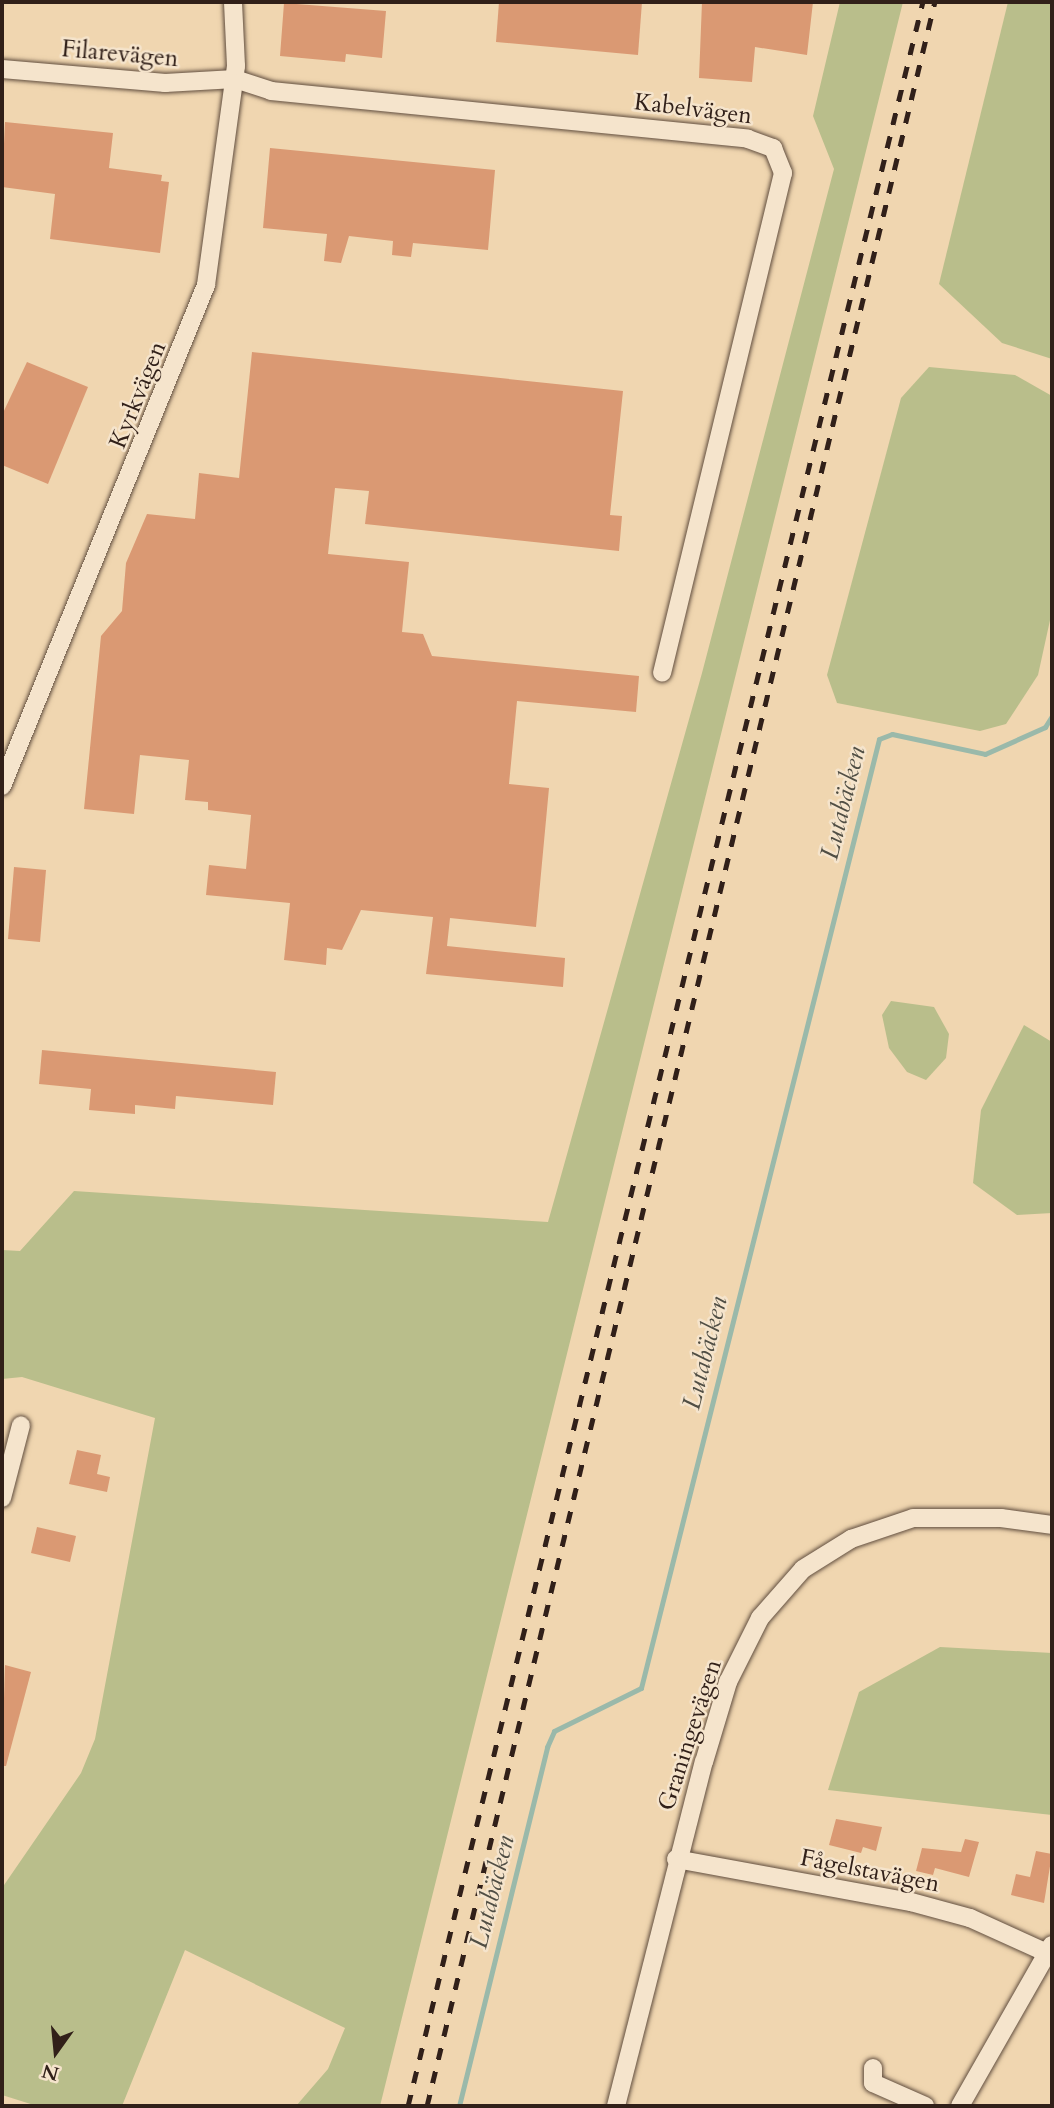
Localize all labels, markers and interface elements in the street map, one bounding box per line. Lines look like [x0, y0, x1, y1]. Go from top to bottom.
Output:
street label: Filarevägen [60, 35, 180, 73]
street label: Kabelvägen [632, 87, 754, 131]
street label: Kyrkvägen [104, 337, 172, 453]
water label: Lutabäcken [814, 743, 872, 863]
water label: Lutabäcken [676, 1293, 734, 1413]
street label: Graningevägen [652, 1656, 728, 1814]
water label: Lutabäcken [463, 1832, 521, 1952]
street label: Fågelstavägen [798, 1843, 942, 1899]
north arrow [21, 2017, 91, 2087]
text: N [39, 2058, 62, 2087]

